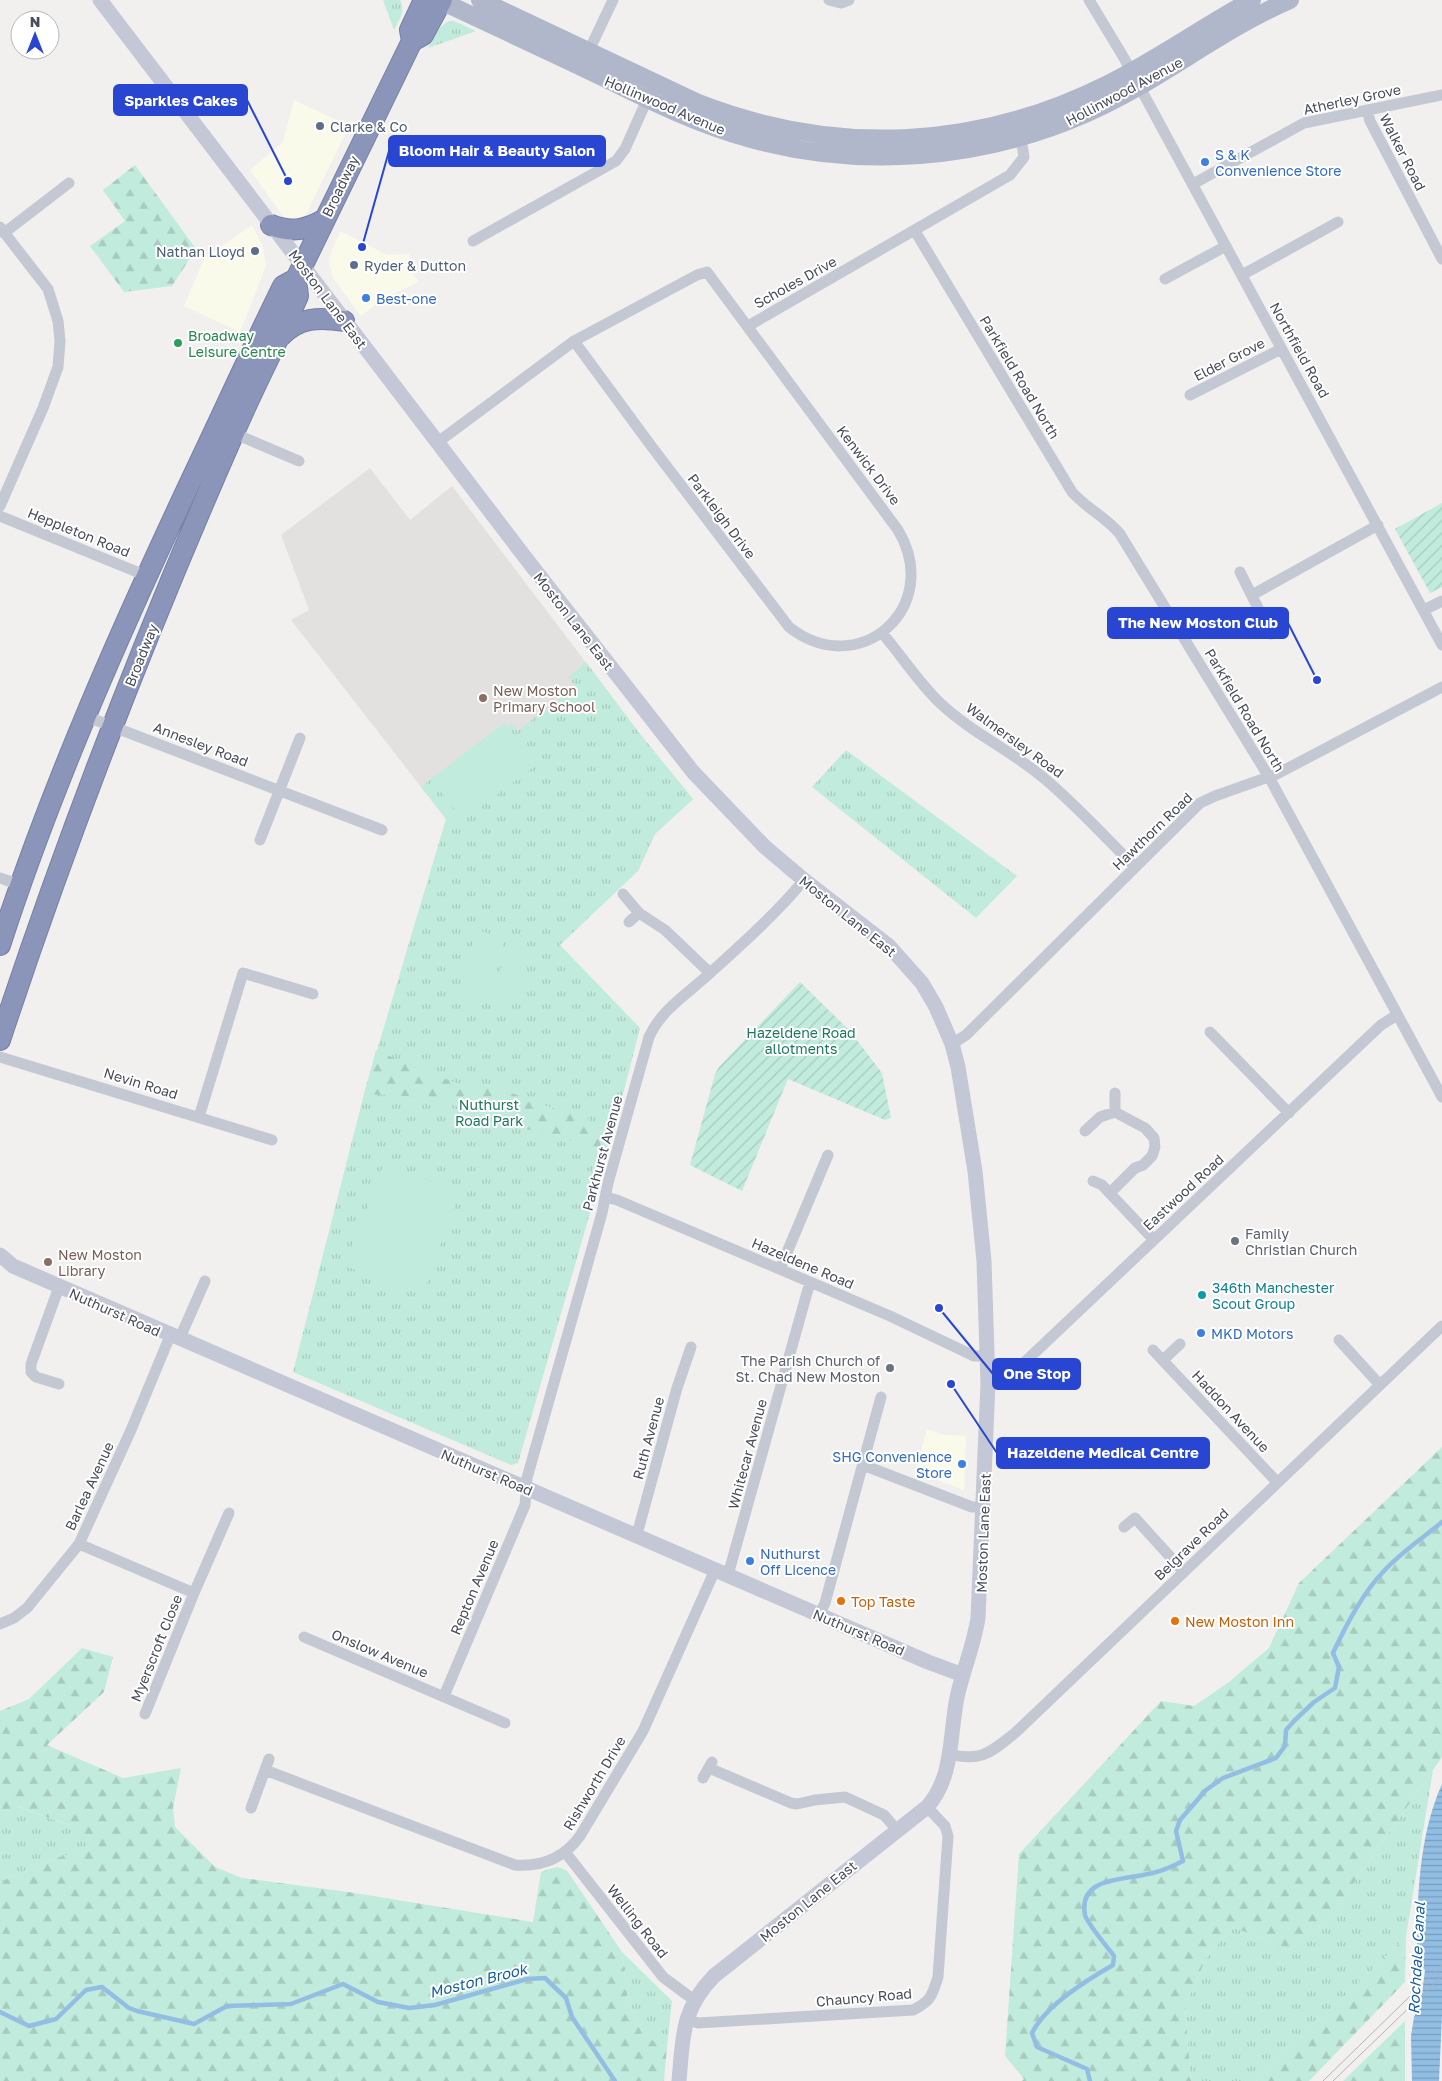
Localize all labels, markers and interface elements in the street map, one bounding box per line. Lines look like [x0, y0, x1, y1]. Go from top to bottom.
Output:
north arrow [10, 10, 60, 60]
text: N [30, 13, 40, 30]
street label: Hollinwood Avenue [1063, 53, 1185, 129]
street label: Hollinwood Avenue [602, 72, 728, 138]
street label: Atherley Grove [1302, 80, 1402, 118]
callout: Sparkles Cakes [114, 85, 247, 115]
text: Sparkles Cakes [124, 91, 238, 109]
street label: Walker Road [1376, 111, 1430, 193]
place label: Clarke & Co [330, 118, 407, 135]
marker: Clarke & Co [314, 120, 326, 132]
callout: Bloom Hair & Beauty Salon [389, 136, 605, 166]
text: Bloom Hair & Beauty Salon [399, 141, 595, 159]
place label: S & K Convenience Store [1215, 146, 1341, 179]
street label: Broadway [318, 152, 362, 219]
marker: S & K Convenience Store [1199, 156, 1211, 168]
place label: Nathan Lloyd [156, 243, 245, 260]
marker: Nathan Lloyd [249, 245, 261, 257]
street label: Moston Lane East [285, 246, 371, 352]
street label: Scholes Drive [751, 252, 839, 312]
place label: Ryder & Dutton [364, 257, 466, 274]
marker: Ryder & Dutton [348, 259, 360, 271]
place label: Best-one [376, 290, 437, 307]
marker: Best-one [360, 292, 372, 304]
street label: Northfield Road [1267, 299, 1333, 401]
street label: Parkfield Road North [977, 312, 1063, 442]
place label: Broadway Leisure Centre [188, 327, 286, 360]
street label: Elder Grove [1191, 334, 1267, 384]
marker: Broadway Leisure Centre [172, 337, 184, 349]
street label: Kenwick Drive [834, 422, 904, 508]
street label: Parkleigh Drive [685, 470, 759, 562]
street label: Heppleton Road [25, 504, 133, 560]
street label: Moston Lane East [530, 569, 618, 673]
callout: The New Moston Club [1108, 608, 1288, 638]
text: The New Moston Club [1118, 613, 1278, 631]
street label: Broadway [121, 621, 161, 689]
street label: Parkfield Road North [1202, 645, 1288, 775]
place label: New Moston Primary School [493, 682, 595, 715]
marker: New Moston Primary School [477, 692, 489, 704]
street label: Walmersley Road [963, 699, 1067, 781]
street label: Annesley Road [151, 718, 251, 770]
street label: Hawthorn Road [1109, 789, 1195, 873]
street label: Moston Lane East [796, 872, 900, 960]
park label: Hazeldene Road allotments [746, 1024, 856, 1057]
street label: Nevin Road [102, 1064, 180, 1102]
street label: Parkhurst Avenue [578, 1093, 626, 1213]
park label: Nuthurst Road Park [455, 1096, 523, 1129]
street label: Eastwood Road [1139, 1150, 1227, 1234]
place label: Family Christian Church [1245, 1225, 1357, 1258]
street label: Hazeldene Road [749, 1234, 857, 1292]
marker: Family Christian Church [1229, 1235, 1241, 1247]
place label: New Moston Library [58, 1246, 142, 1279]
marker: New Moston Library [42, 1256, 54, 1268]
place label: 346th Manchester Scout Group [1212, 1279, 1335, 1312]
street label: Nuthurst Road [67, 1284, 163, 1340]
marker: 346th Manchester Scout Group [1196, 1289, 1208, 1301]
place label: MKD Motors [1211, 1325, 1293, 1342]
marker: MKD Motors [1195, 1327, 1207, 1339]
place label: The Parish Church of St. Chad New Moston [736, 1352, 880, 1385]
callout: One Stop [993, 1359, 1080, 1389]
marker: The Parish Church of St. Chad New Moston [884, 1362, 896, 1374]
text: One Stop [1003, 1364, 1071, 1382]
street label: Haddon Avenue [1189, 1367, 1273, 1455]
street label: Ruth Avenue [629, 1395, 667, 1481]
street label: Whitecar Avenue [724, 1397, 770, 1511]
callout: Hazeldene Medical Centre [997, 1438, 1209, 1468]
street label: Barlea Avenue [61, 1439, 117, 1533]
text: Hazeldene Medical Centre [1007, 1443, 1199, 1461]
street label: Nuthurst Road [439, 1445, 535, 1499]
place label: SHG Convenience Store [832, 1448, 952, 1481]
marker: SHG Convenience Store [956, 1458, 968, 1470]
street label: Moston Lane East [972, 1473, 994, 1593]
street label: Belgrave Road [1150, 1504, 1232, 1584]
street label: Repton Avenue [446, 1537, 502, 1637]
place label: Nuthurst Off Licence [760, 1545, 836, 1578]
marker: Nuthurst Off Licence [744, 1555, 756, 1567]
street label: Myerscroft Close [127, 1592, 185, 1704]
place label: Top Taste [851, 1593, 915, 1610]
marker: Top Taste [835, 1595, 847, 1607]
street label: Nuthurst Road [811, 1605, 907, 1659]
place label: New Moston Inn [1185, 1613, 1294, 1630]
marker: New Moston Inn [1169, 1615, 1181, 1627]
street label: Onslow Avenue [329, 1625, 431, 1681]
street label: Rishworth Drive [559, 1733, 629, 1833]
street label: Moston Lane East [756, 1857, 860, 1945]
street label: Welling Road [604, 1881, 672, 1961]
water label: Rochdale Canal [1404, 1900, 1428, 2015]
water label: Moston Brook [427, 1959, 530, 2001]
street label: Chauncy Road [815, 1984, 913, 2010]

